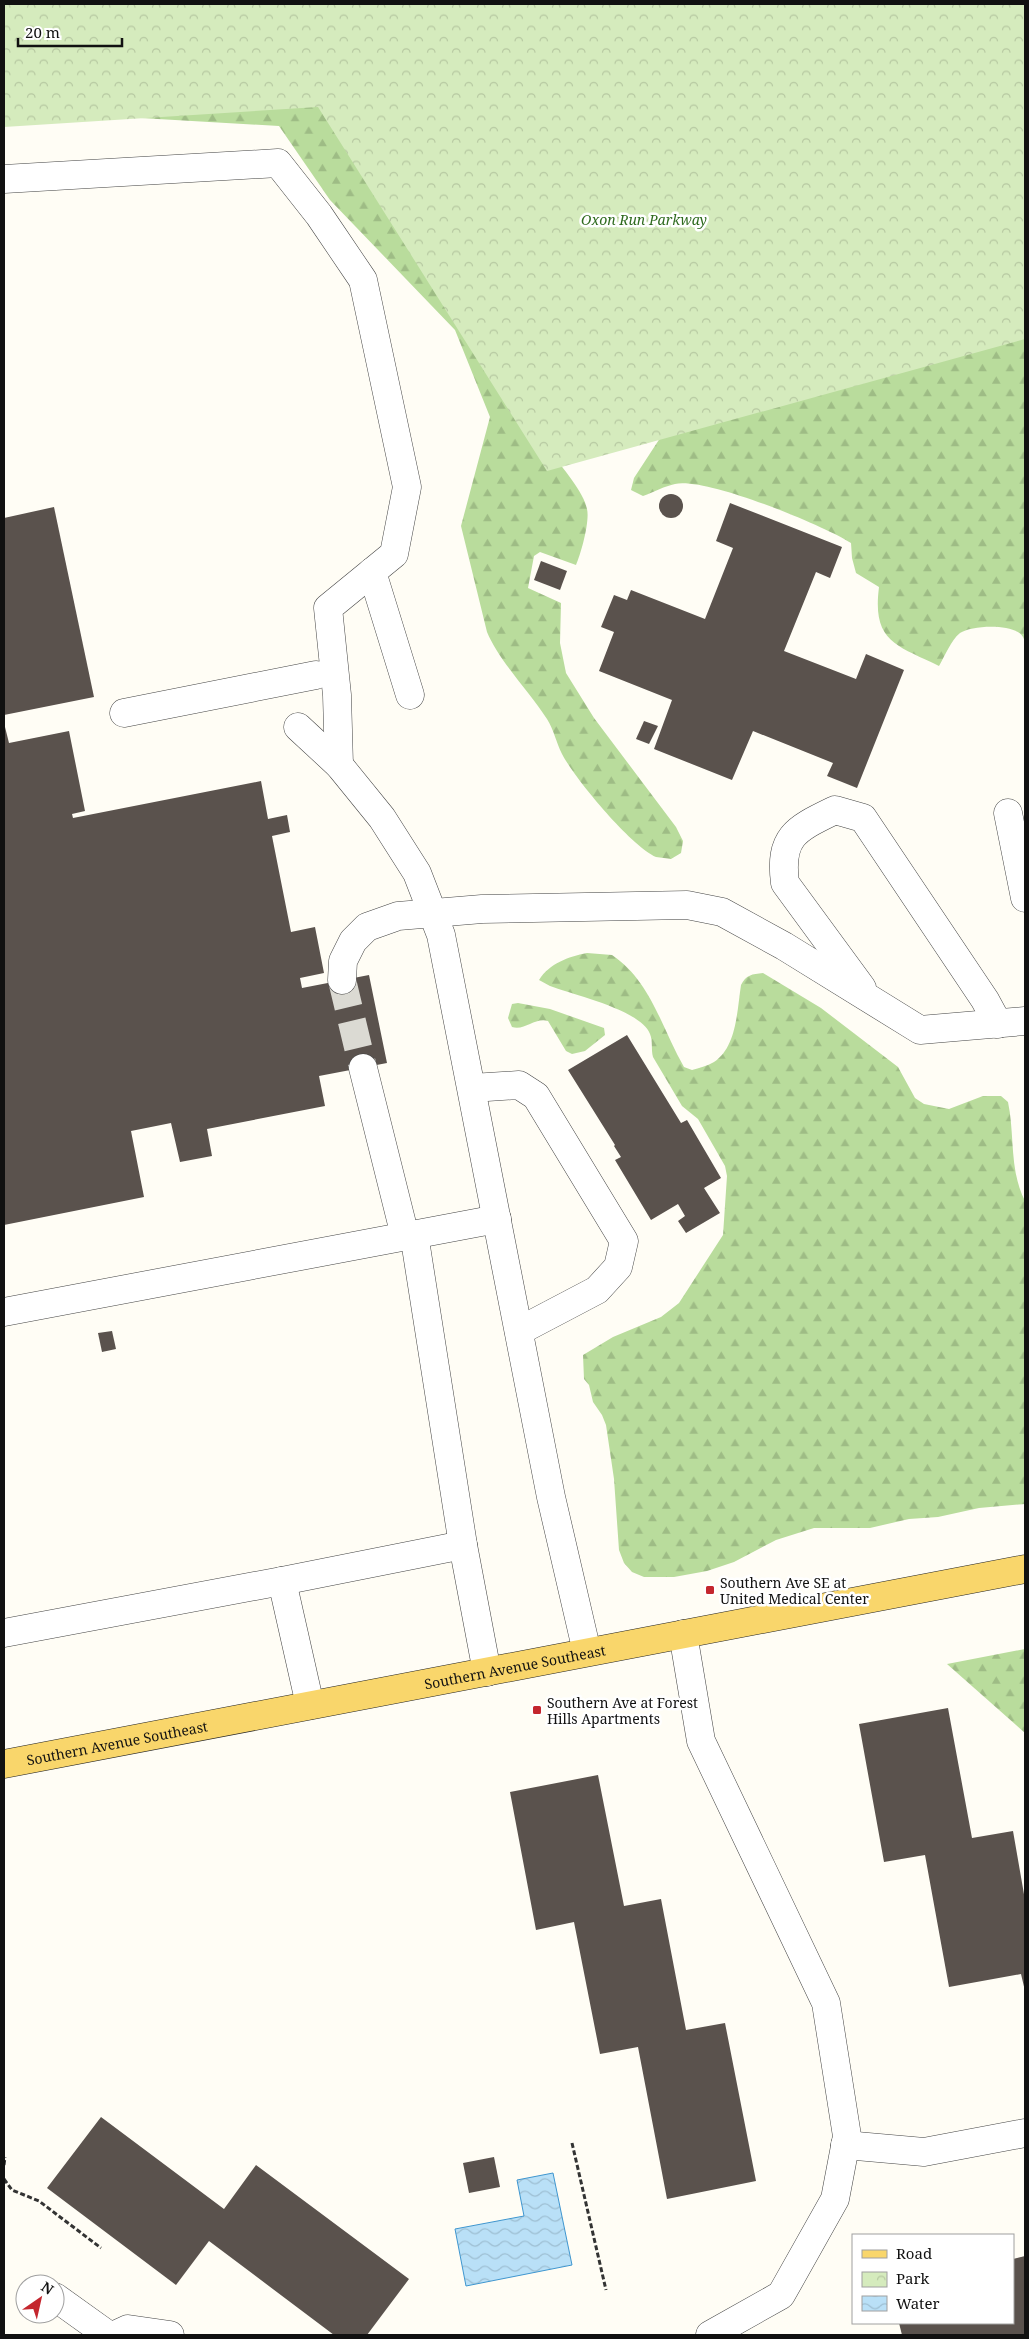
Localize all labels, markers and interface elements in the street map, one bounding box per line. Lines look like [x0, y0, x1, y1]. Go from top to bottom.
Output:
scale bar [18, 15, 121, 47]
text: 20 m [25, 22, 60, 42]
park label: Oxon Run Parkway [581, 210, 707, 229]
place label: Southern Ave SE at United Medical Center [720, 1573, 869, 1608]
marker: Southern Ave SE at United Medical Center [704, 1584, 716, 1596]
street label: Southern Avenue Southeast [423, 1640, 607, 1693]
place label: Southern Ave at Forest Hills Apartments [547, 1693, 698, 1728]
marker: Southern Ave at Forest Hills Apartments [531, 1704, 543, 1716]
street label: Southern Avenue Southeast [25, 1716, 209, 1769]
legend [852, 2234, 1014, 2324]
text: Road [896, 2243, 932, 2263]
text: Park [896, 2268, 930, 2288]
north arrow [15, 2274, 65, 2324]
text: N [38, 2277, 57, 2299]
text: Water [896, 2293, 939, 2313]

